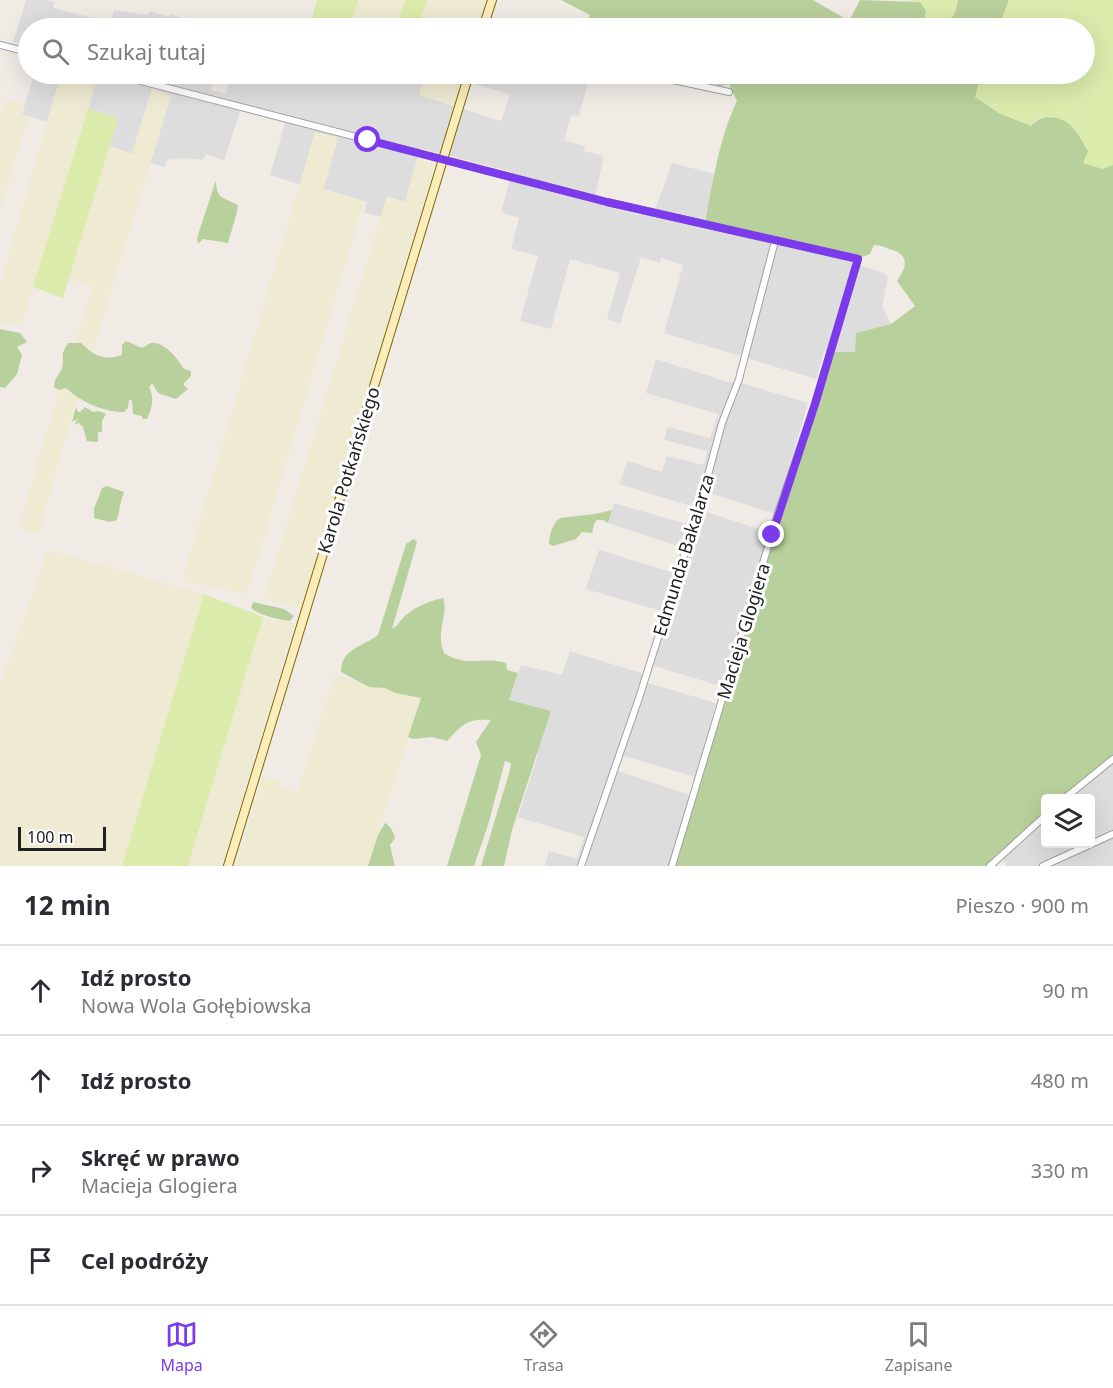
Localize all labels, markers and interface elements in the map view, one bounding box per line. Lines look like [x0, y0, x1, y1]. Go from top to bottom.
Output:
search box [18, 18, 1095, 84]
icon: search [39, 35, 72, 68]
text: Szukaj tutaj [87, 36, 206, 66]
route start [354, 126, 380, 152]
street label: Karola Potkańskiego [311, 384, 385, 556]
street label: Edmunda Bakalarza [647, 471, 719, 639]
route end [758, 521, 784, 547]
street label: Macieja Glogiera [711, 560, 775, 702]
map controls [1041, 794, 1095, 848]
button: layers [1041, 794, 1095, 848]
scale bar [18, 824, 106, 852]
text: 100 m [27, 826, 74, 848]
text: 12 min [24, 887, 111, 923]
text: Pieszo · 900 m [955, 892, 1089, 919]
text: Idź prosto [81, 962, 191, 992]
icon: ahead [24, 974, 57, 1007]
text: 90 m [1042, 977, 1089, 1004]
text: Nowa Wola Gołębiowska [81, 992, 311, 1019]
icon: ahead [24, 1064, 57, 1097]
text: Idź prosto [81, 1065, 191, 1095]
text: 480 m [1031, 1067, 1089, 1094]
text: Skręć w prawo [81, 1142, 240, 1172]
icon: right [24, 1154, 57, 1187]
text: 330 m [1031, 1157, 1089, 1184]
text: Macieja Glogiera [81, 1172, 238, 1199]
icon: arrive [24, 1244, 57, 1277]
text: Cel podróży [81, 1245, 208, 1275]
tab: Mapa [161, 1318, 203, 1376]
tab: Trasa [524, 1318, 564, 1376]
tab: Zapisane [885, 1318, 952, 1376]

